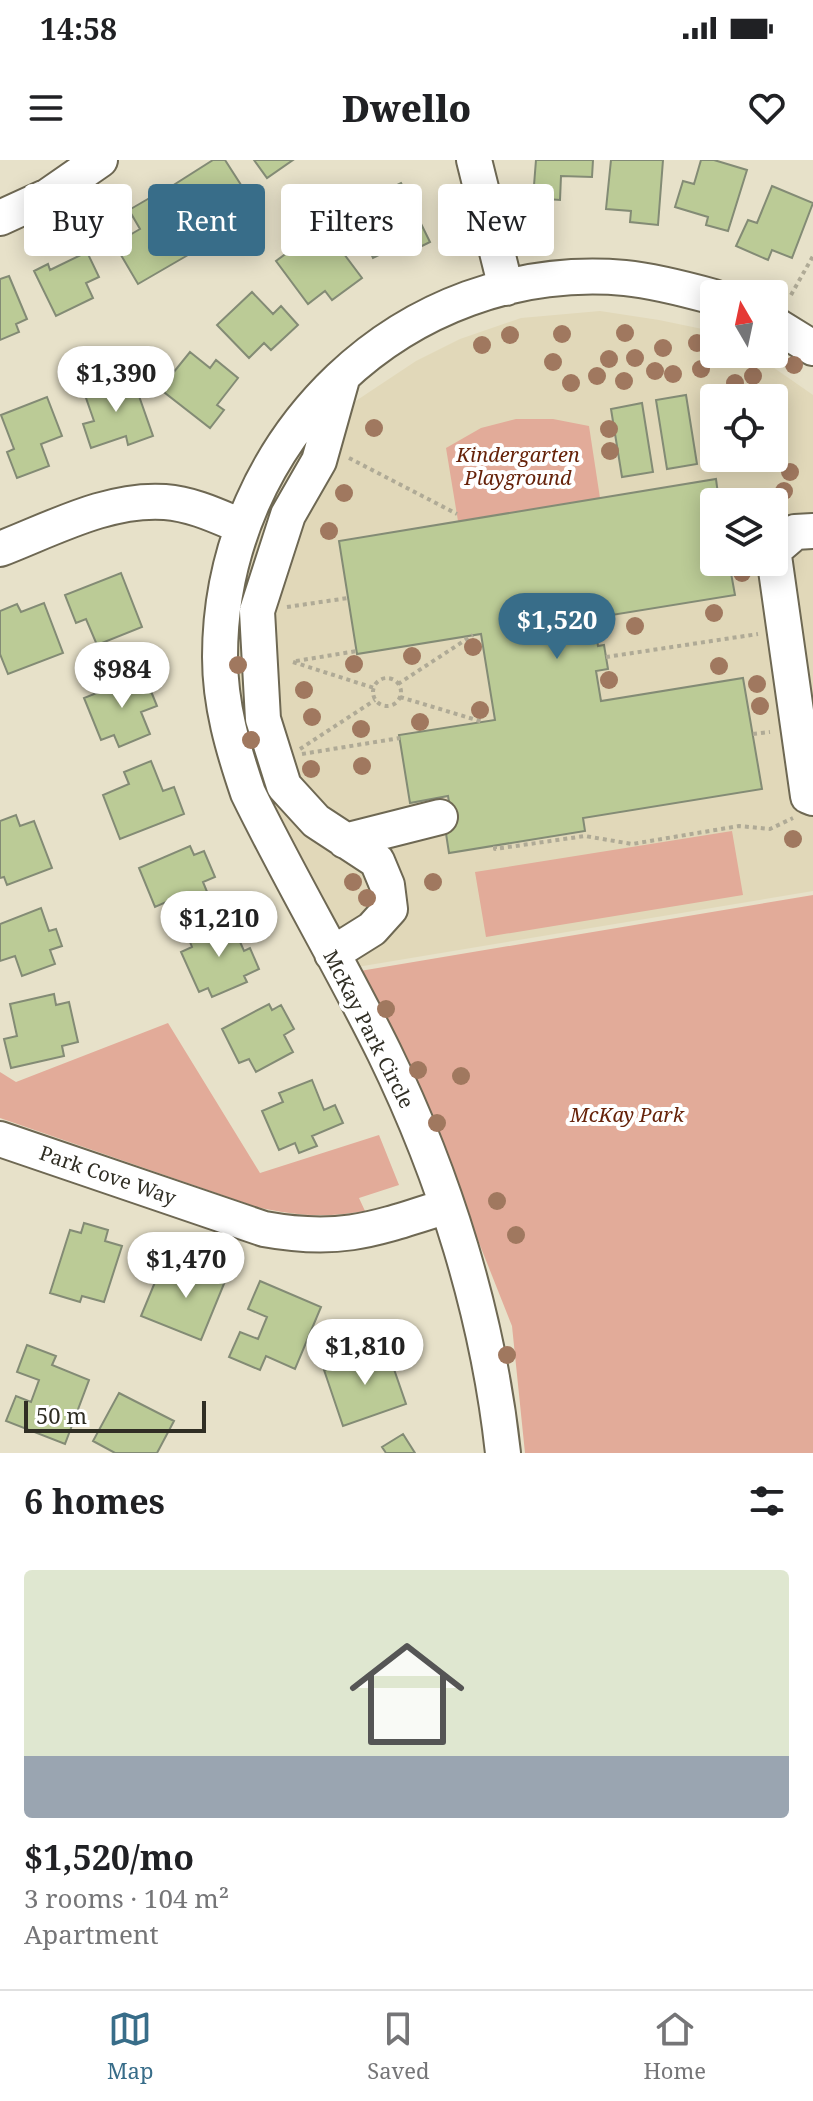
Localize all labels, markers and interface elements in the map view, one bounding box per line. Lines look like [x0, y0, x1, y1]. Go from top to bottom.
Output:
text: 14:58 [40, 8, 117, 49]
text: Dwello [342, 84, 471, 133]
icon: menu [24, 86, 68, 130]
icon: heart [745, 86, 789, 130]
chip: Buy [24, 184, 132, 256]
chip: Rent [148, 184, 265, 256]
chip: Filters [281, 184, 422, 256]
chip: New [438, 184, 554, 256]
north arrow [700, 280, 788, 368]
map controls [700, 280, 788, 576]
pin: $1,390 [51, 346, 181, 414]
text: $1,390 [75, 354, 157, 390]
button: locate [700, 384, 788, 472]
park label: Kindergarten Playground [455, 441, 580, 491]
button: layers [700, 488, 788, 576]
pin: $1,520 [492, 593, 622, 661]
text: $1,520 [516, 601, 598, 637]
pin: $984 [75, 642, 169, 710]
text: $984 [93, 650, 151, 686]
pin: $1,210 [154, 891, 284, 959]
text: $1,210 [178, 899, 260, 935]
street label: McKay Park Circle [317, 945, 421, 1113]
park label: McKay Park [569, 1101, 685, 1128]
street label: Park Cove Way [36, 1139, 180, 1211]
pin: $1,470 [121, 1232, 251, 1300]
text: $1,470 [145, 1240, 227, 1276]
pin: $1,810 [300, 1319, 430, 1387]
text: $1,810 [324, 1327, 406, 1363]
scale bar [24, 1397, 206, 1433]
text: 50 m [36, 1400, 87, 1430]
text: 6 homes [24, 1478, 165, 1524]
icon: filters [745, 1479, 789, 1523]
icon: home [335, 1622, 479, 1766]
text: $1,520/mo [24, 1834, 194, 1880]
text: 3 rooms · 104 m² [24, 1880, 229, 1916]
text: Apartment [24, 1916, 159, 1952]
tab: Map [107, 2007, 153, 2085]
tab: Saved [367, 2007, 430, 2085]
tab: Home [643, 2007, 706, 2085]

